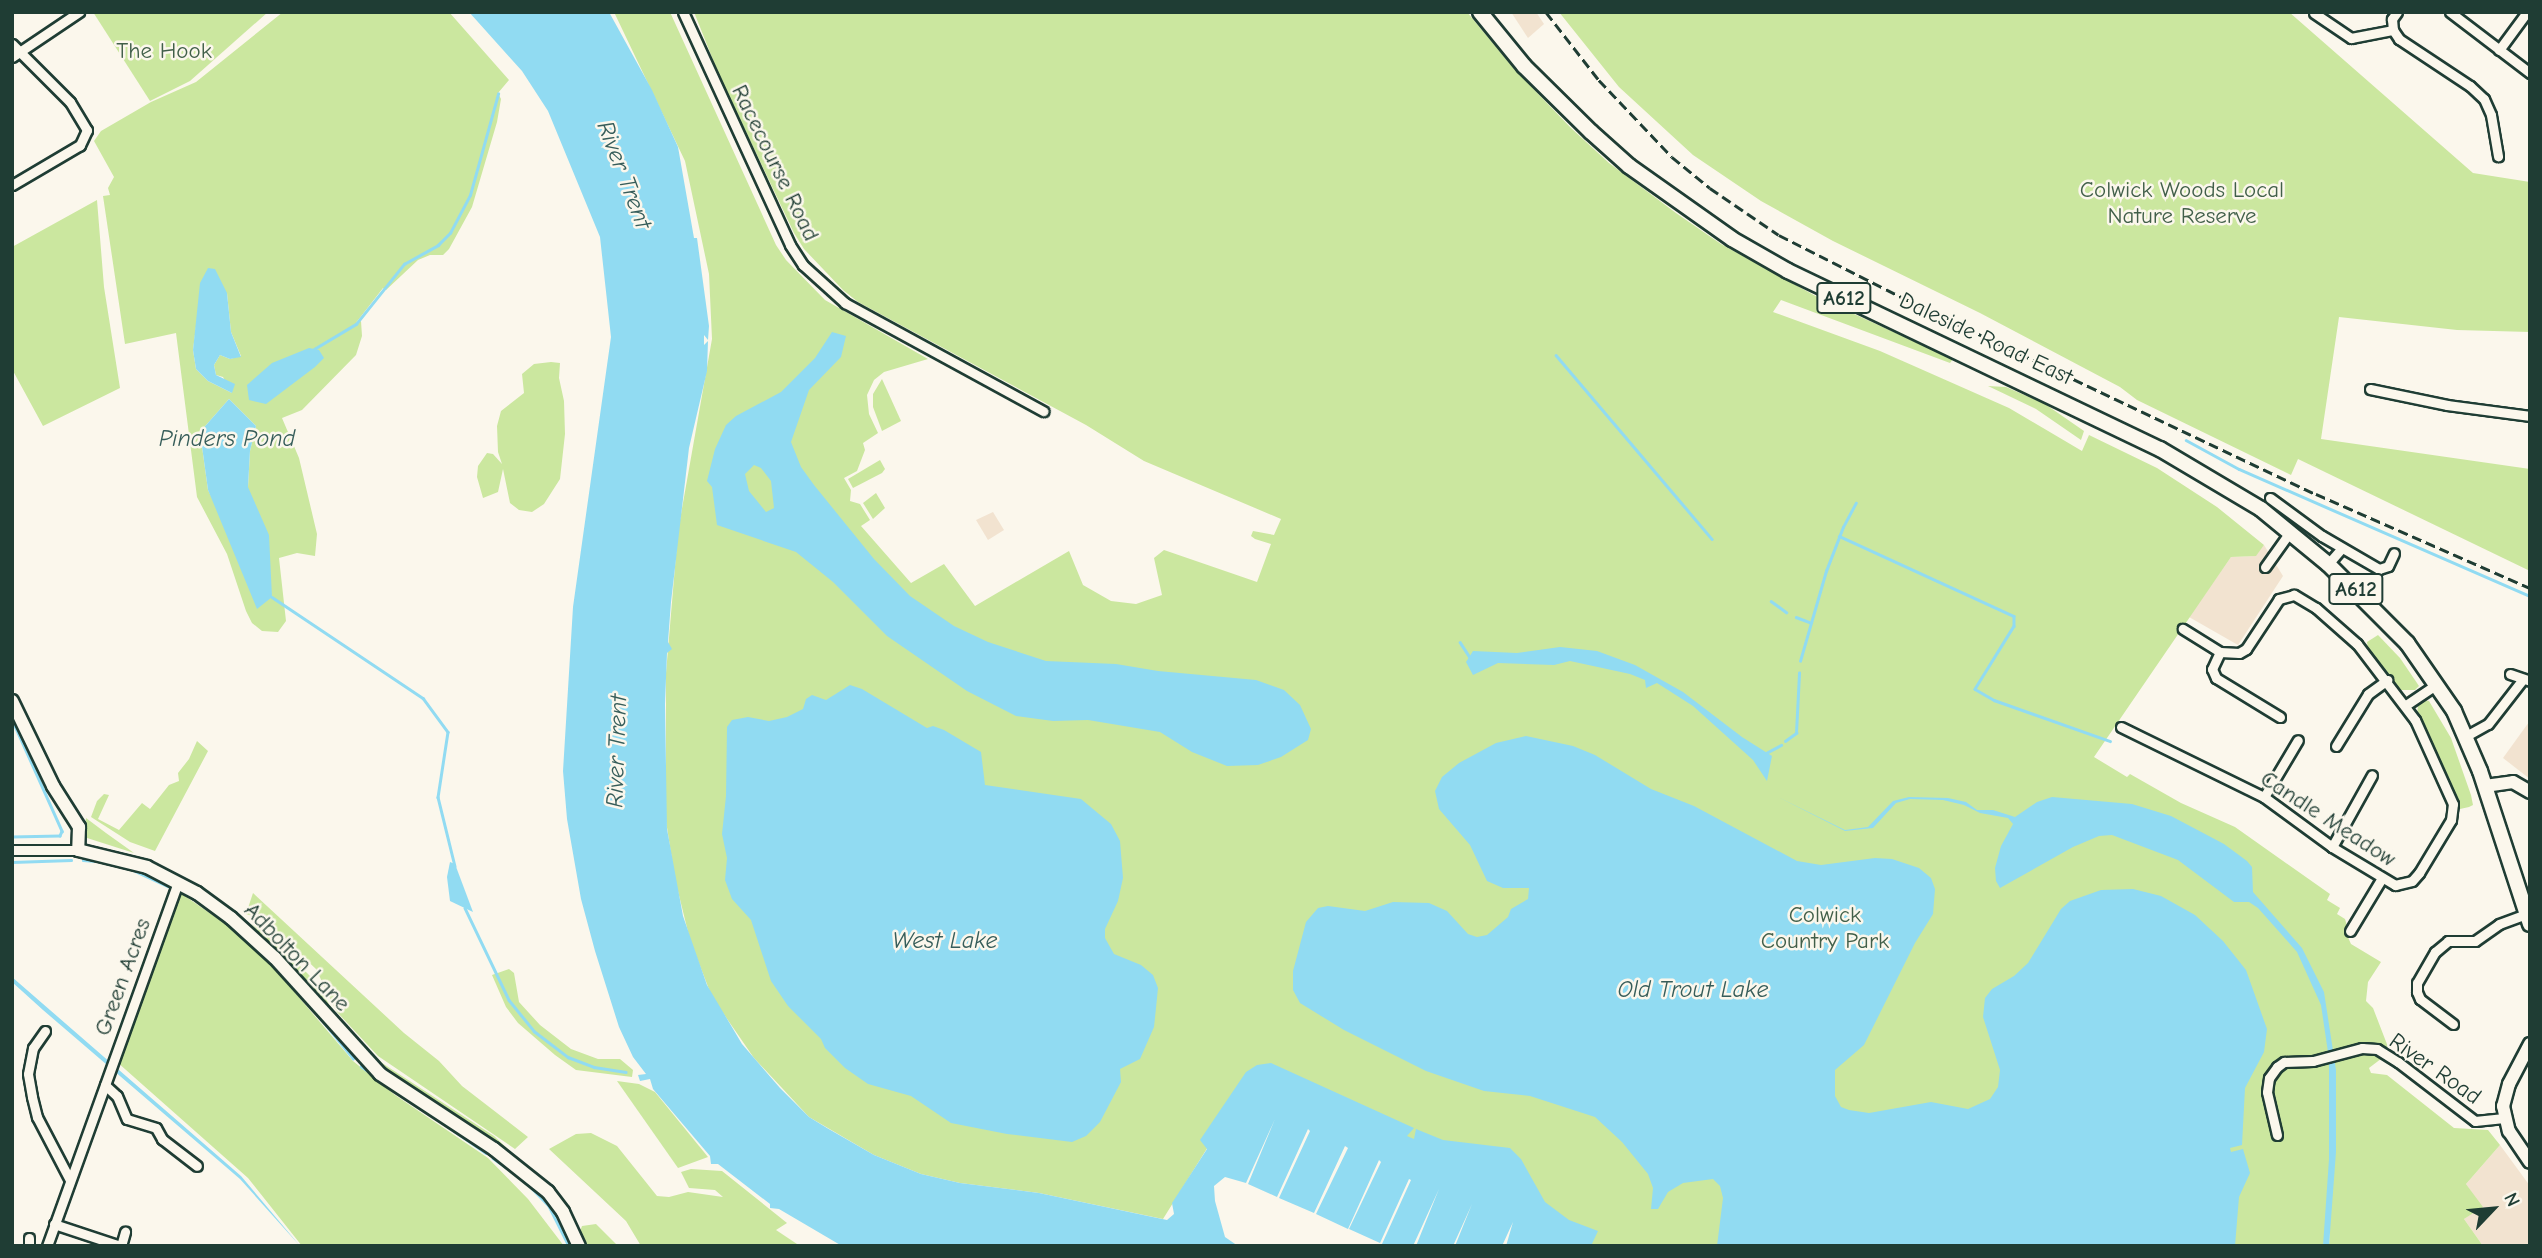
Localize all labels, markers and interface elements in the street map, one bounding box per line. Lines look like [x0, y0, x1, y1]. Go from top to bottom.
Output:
park label: The Hook [116, 37, 212, 65]
street label: Racecourse Road [725, 80, 825, 246]
water label: River Trent [590, 117, 658, 233]
park label: Colwick Woods Local Nature Reserve [2080, 176, 2284, 230]
road number: A612 [1816, 280, 1872, 316]
street label: Daleside Road East [1895, 287, 2077, 391]
water label: Pinders Pond [159, 425, 295, 453]
road number: A612 [2328, 572, 2384, 606]
water label: River Trent [601, 694, 633, 808]
street label: Candle Meadow [2255, 765, 2401, 873]
street label: Adbolton Lane [238, 897, 356, 1017]
park label: Colwick Country Park [1761, 901, 1889, 955]
street label: Green Acres [89, 915, 157, 1039]
water label: West Lake [892, 927, 998, 955]
water label: Old Trout Lake [1617, 976, 1769, 1004]
street label: River Road [2384, 1027, 2486, 1111]
north arrow [2458, 1174, 2528, 1244]
text: N [2499, 1189, 2524, 1210]

